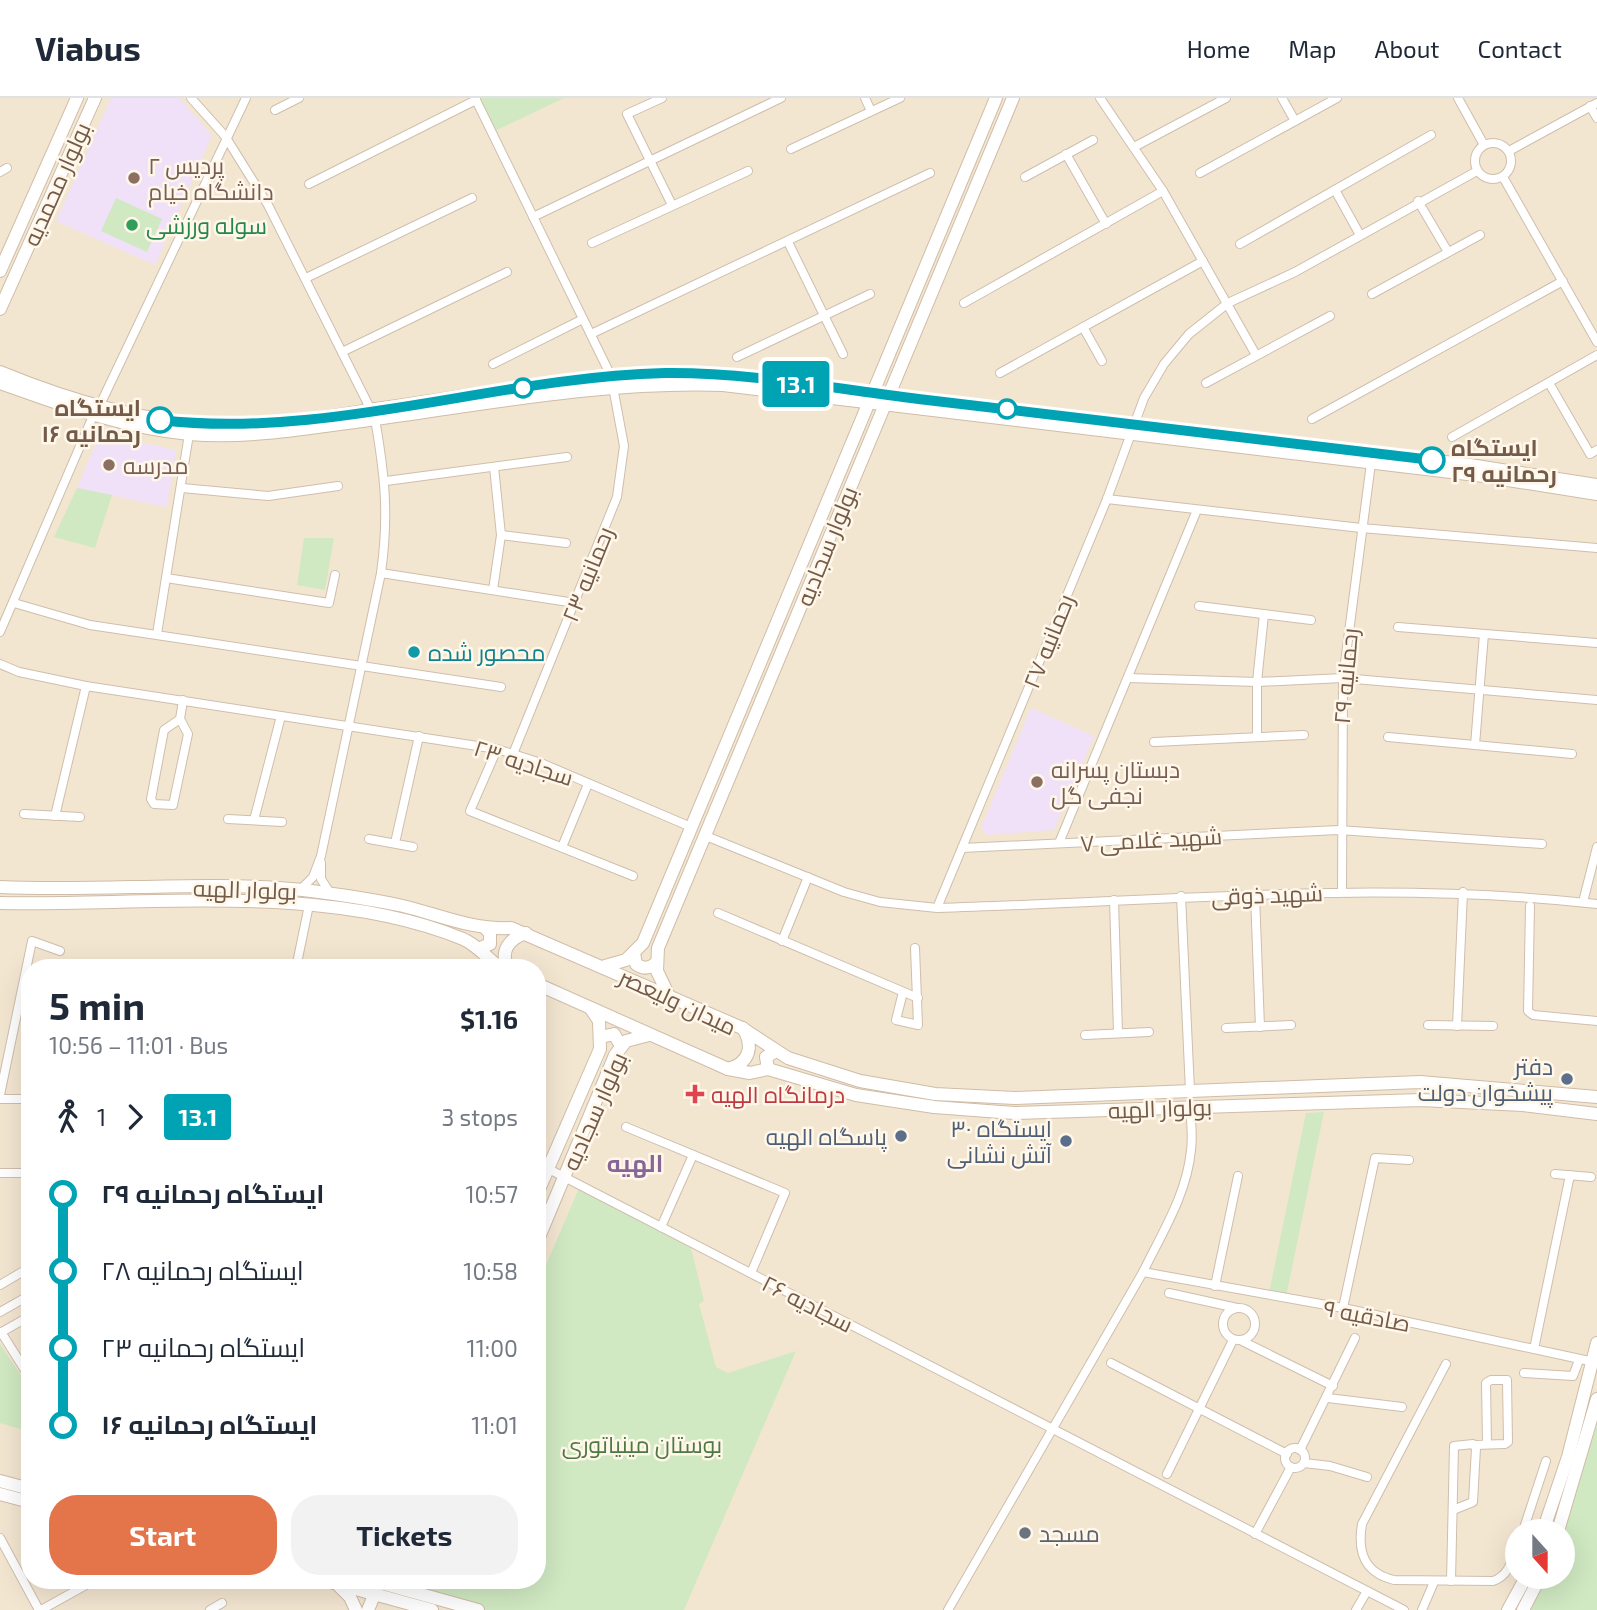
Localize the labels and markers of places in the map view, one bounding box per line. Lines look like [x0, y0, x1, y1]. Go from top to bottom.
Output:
place label: پردیس ۲ دانشگاه خیام [148, 151, 274, 208]
marker: پردیس ۲ دانشگاه خیام [126, 170, 142, 186]
place label: سوله ورزشی [146, 211, 267, 240]
marker: سوله ورزشی [124, 217, 140, 233]
unlabelled marker [513, 378, 533, 398]
place label: ایستگاه رحمانیه ۱۶ [41, 393, 141, 448]
unlabelled marker [997, 399, 1017, 419]
marker: ایستگاه رحمانیه ۱۶ [147, 407, 173, 433]
place label: ایستگاه رحمانیه ۲۹ [1451, 433, 1557, 488]
marker: ایستگاه رحمانیه ۲۹ [1419, 447, 1445, 473]
place label: مدرسه [123, 451, 188, 479]
marker: مدرسه [101, 457, 117, 473]
place label: محصور شده [428, 638, 545, 666]
marker: محصور شده [406, 644, 422, 660]
place label: دبستان پسرانه نجفی گل [1051, 755, 1180, 810]
marker: دبستان پسرانه نجفی گل [1029, 774, 1045, 790]
place label: دفتر پیشخوان دولت [1418, 1052, 1553, 1108]
marker: دفتر پیشخوان دولت [1559, 1071, 1575, 1087]
place label: درمانگاه الهیه [711, 1080, 845, 1109]
marker: درمانگاه الهیه [685, 1084, 705, 1104]
place label: ایستگاه ۳۰ آتش نشانی [947, 1114, 1052, 1169]
place label: پاسگاه الهیه [766, 1122, 887, 1152]
marker: پاسگاه الهیه [893, 1128, 909, 1144]
marker: ایستگاه ۳۰ آتش نشانی [1058, 1133, 1074, 1149]
place label: مسجد [1039, 1519, 1100, 1547]
marker: مسجد [1017, 1525, 1033, 1541]

